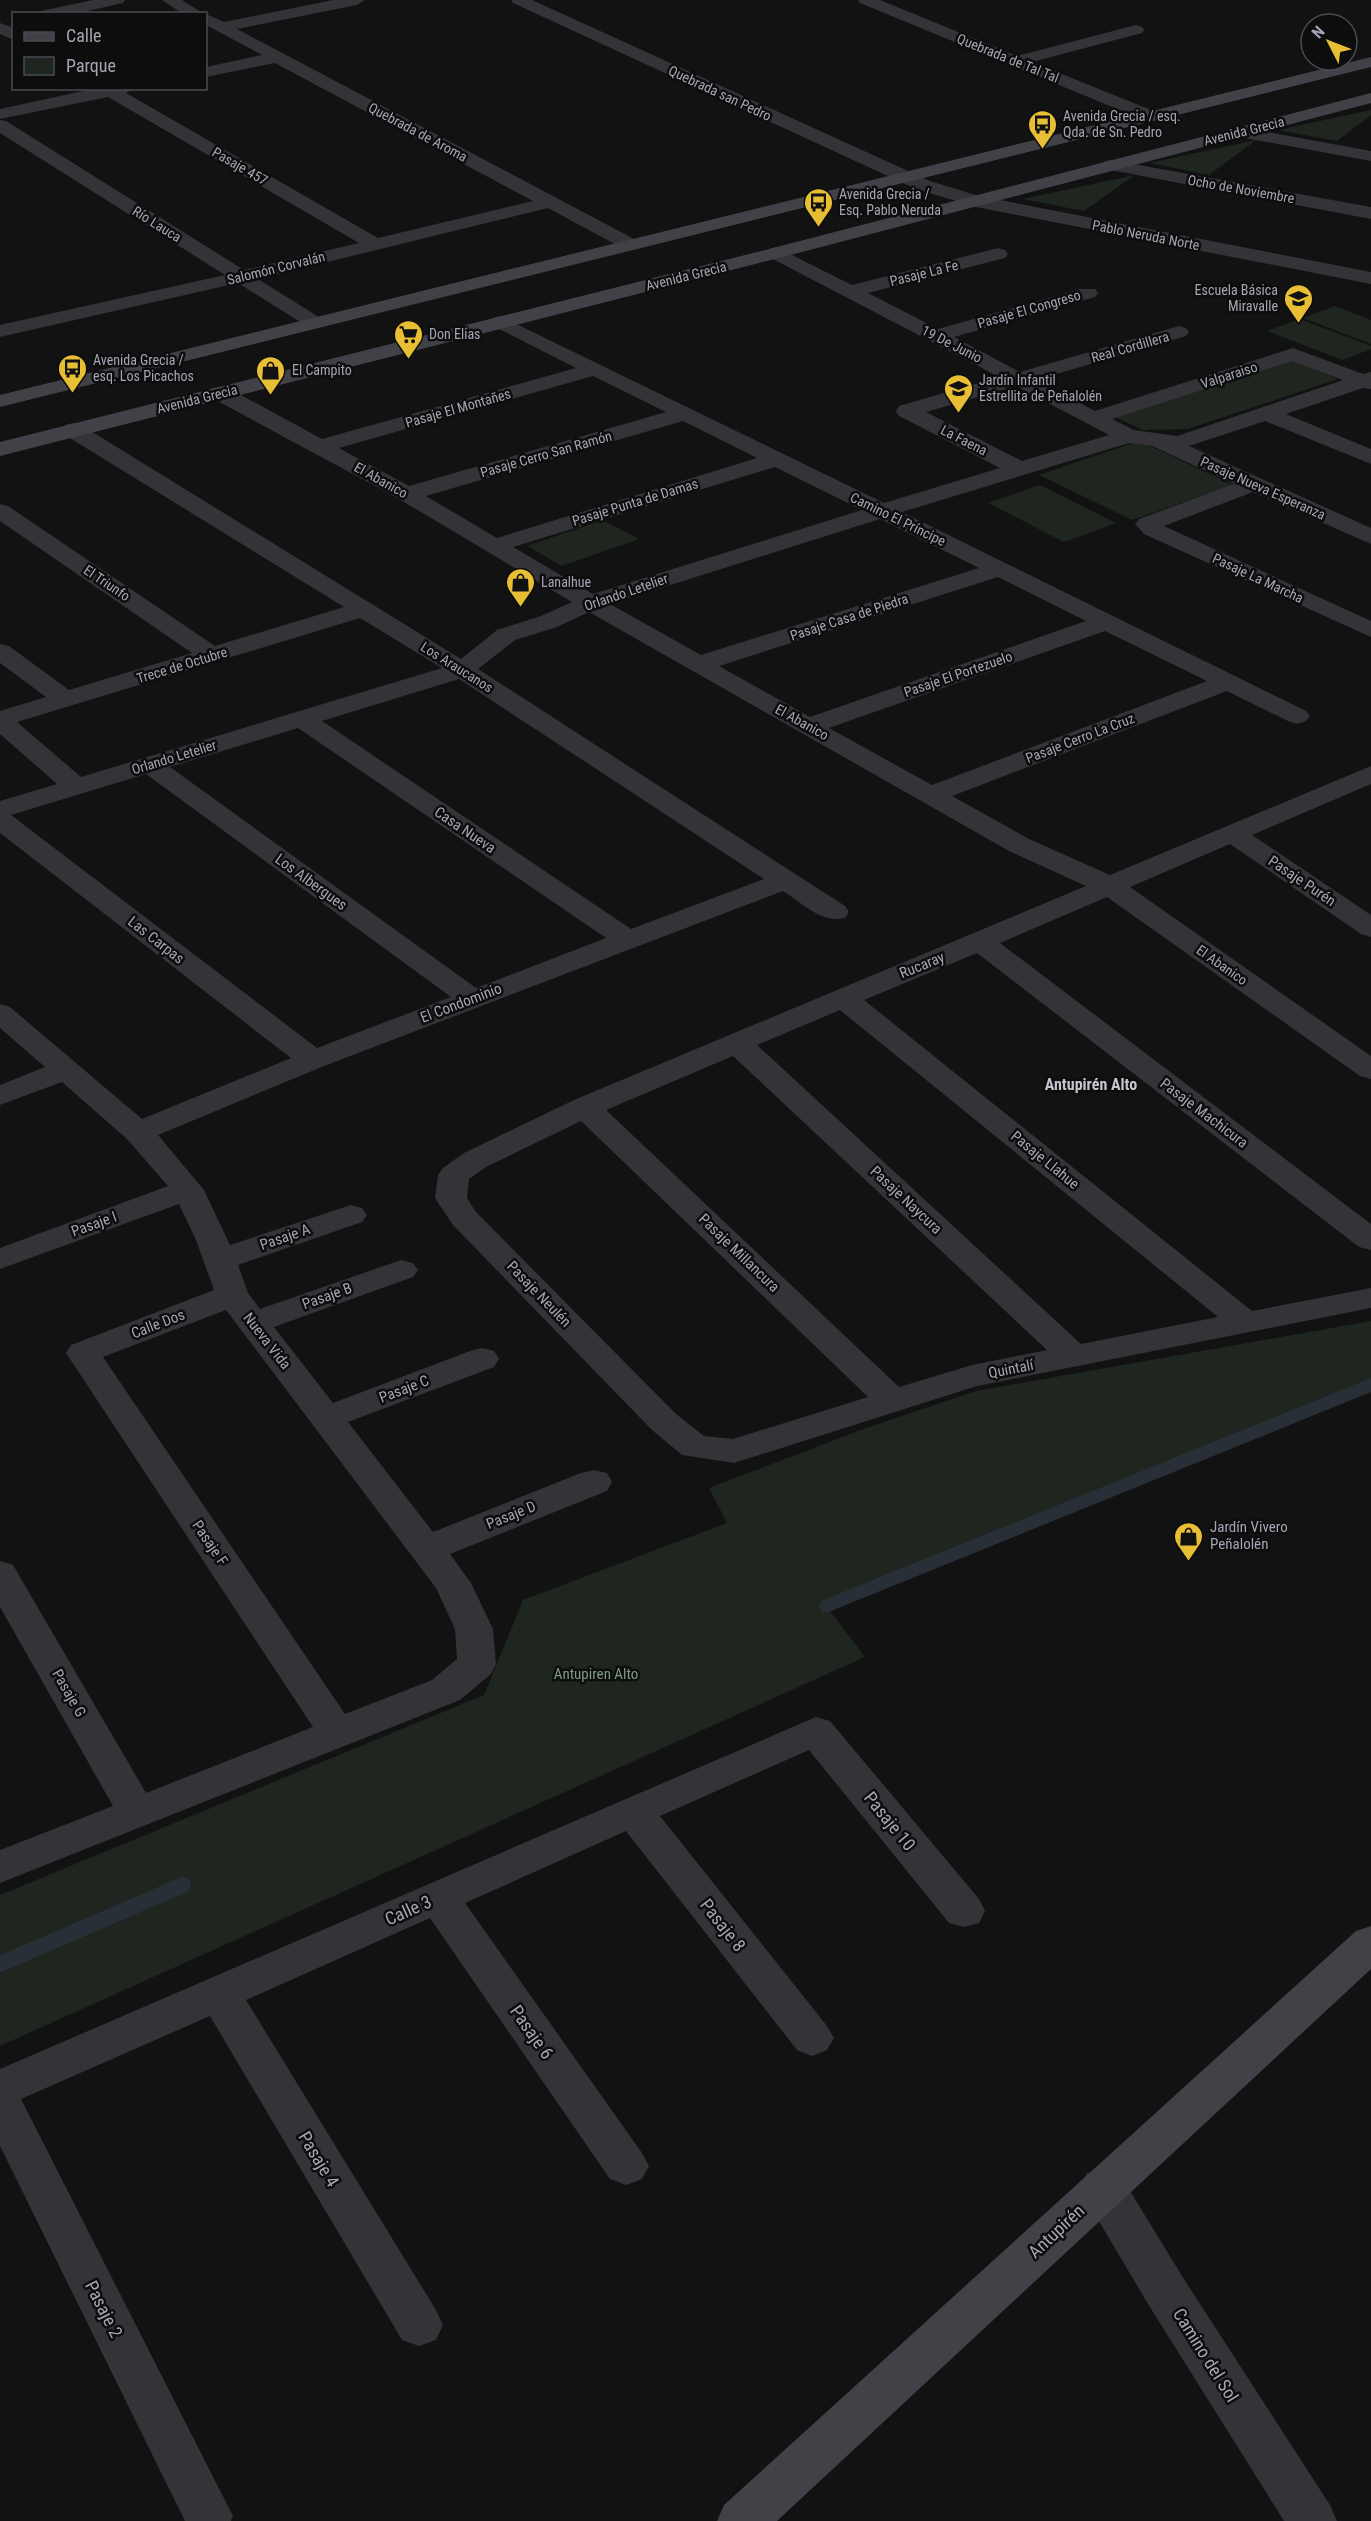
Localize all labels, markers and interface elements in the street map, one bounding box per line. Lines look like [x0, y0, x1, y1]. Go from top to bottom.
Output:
legend [12, 12, 207, 90]
north arrow [1299, 12, 1359, 72]
text: N [1308, 22, 1329, 42]
text: Calle [66, 25, 102, 46]
street label: Quebrada de Tal Tal [955, 30, 1061, 86]
text: Parque [66, 55, 116, 76]
street label: Quebrada san Pedro [666, 62, 774, 124]
street label: Quebrada de Aroma [366, 99, 470, 165]
bus stop icon: Avenida Grecia / esq. Qda. de Sn. Pedro [1026, 108, 1058, 150]
place label: Avenida Grecia / esq. Qda. de Sn. Pedro [1063, 108, 1181, 140]
street label: Avenida Grecia [1202, 113, 1286, 149]
street label: Pasaje 457 [210, 144, 271, 188]
street label: Ocho de Noviembre [1186, 172, 1296, 206]
bus stop icon: Avenida Grecia / Esq. Pablo Neruda [802, 186, 834, 228]
place label: Avenida Grecia / Esq. Pablo Neruda [839, 186, 941, 218]
street label: Río Lauca [130, 203, 184, 245]
street label: Pablo Neruda Norte [1091, 217, 1201, 253]
street label: Salomón Corvalán [225, 248, 327, 288]
street label: Pasaje La Fe [888, 257, 960, 289]
street label: Avenida Grecia [644, 258, 728, 294]
place label: Escuela Básica Miravalle [1195, 282, 1278, 314]
school or university icon: Escuela Básica Miravalle [1283, 282, 1315, 324]
street label: Pasaje El Congreso [976, 287, 1082, 331]
supermarket icon: Don Elias [392, 318, 424, 360]
street label: 19 De Junio [919, 322, 985, 366]
place label: Don Elias [429, 326, 481, 342]
street label: Real Cordillera [1089, 328, 1171, 366]
bus stop icon: Avenida Grecia / esq. Los Picachos [56, 352, 88, 394]
place label: Avenida Grecia / esq. Los Picachos [93, 352, 194, 384]
shop icon: El Campito [255, 354, 287, 396]
street label: Valparaiso [1199, 358, 1259, 392]
place label: El Campito [292, 362, 352, 378]
school or university icon: Jardín Infantil Estrellita de Peñalolén [942, 372, 974, 414]
place label: Jardín Infantil Estrellita de Peñalolén [979, 372, 1102, 404]
street label: Avenida Grecia [155, 381, 239, 417]
street label: Pasaje El Montañes [404, 385, 512, 431]
street label: La Faena [938, 422, 990, 458]
street label: Pasaje Cerro San Ramón [478, 428, 614, 480]
street label: Pasaje Nueva Esperanza [1198, 453, 1328, 523]
street label: El Abanico [352, 459, 410, 501]
street label: Pasaje Punta de Damas [570, 475, 700, 529]
street label: Camino El Príncipe [848, 489, 949, 549]
street label: Pasaje La Marcha [1210, 550, 1306, 606]
street label: El Triunfo [81, 562, 133, 604]
shop icon: Lanalhue [504, 566, 536, 608]
street label: Orlando Letelier [582, 570, 670, 614]
place label: Lanalhue [541, 574, 592, 590]
street label: Pasaje Casa de Piedra [788, 590, 910, 644]
street label: Los Araucanos [418, 638, 496, 696]
street label: Trece de Octubre [135, 644, 230, 686]
street label: Pasaje El Portezuelo [902, 648, 1014, 700]
street label: El Abanico [773, 701, 831, 743]
street label: Pasaje Cerro La Cruz [1023, 710, 1137, 766]
street label: Orlando Letelier [130, 737, 218, 777]
street label: Casa Nueva [431, 803, 499, 857]
street label: Los Albergues [272, 850, 351, 914]
street label: Pasaje Purén [1265, 852, 1339, 910]
street label: Las Carpas [124, 912, 188, 968]
street label: El Abanico [1193, 942, 1251, 988]
street label: Rucaray [897, 948, 947, 982]
street label: El Condominio [418, 979, 504, 1027]
street label: Pasaje Machicura [1157, 1074, 1251, 1152]
district label: Antupirén Alto [1045, 1075, 1137, 1094]
street label: Pasaje Llahue [1007, 1127, 1083, 1193]
street label: Pasaje Naycura [866, 1162, 946, 1238]
street label: Pasaje I [69, 1207, 119, 1241]
street label: Pasaje Millancura [695, 1210, 783, 1296]
street label: Pasaje A [258, 1220, 313, 1254]
street label: Pasaje Neulén [503, 1257, 575, 1331]
street label: Pasaje B [300, 1279, 354, 1313]
street label: Calle Dos [129, 1306, 188, 1342]
street label: Nueva Vida [239, 1309, 295, 1373]
street label: Quintalí [987, 1356, 1037, 1382]
street label: Pasaje C [377, 1371, 431, 1407]
street label: Pasaje D [484, 1497, 538, 1533]
street label: Pasaje F [188, 1517, 232, 1569]
place label: Jardín Vivero Peñalolén [1210, 1518, 1288, 1553]
shop icon: Jardín Vivero Peñalolén [1173, 1520, 1205, 1562]
park label: Antupiren Alto [554, 1665, 638, 1683]
street label: Pasaje G [48, 1666, 90, 1720]
street label: Pasaje 10 [860, 1787, 920, 1855]
street label: Calle 3 [382, 1891, 434, 1929]
street label: Pasaje 8 [696, 1895, 750, 1955]
street label: Pasaje 6 [506, 2001, 558, 2063]
street label: Pasaje 4 [294, 2128, 344, 2191]
street label: Antupirén [1024, 2200, 1088, 2262]
street label: Pasaje 2 [81, 2277, 127, 2341]
street label: Camino del Sol [1169, 2304, 1243, 2406]

